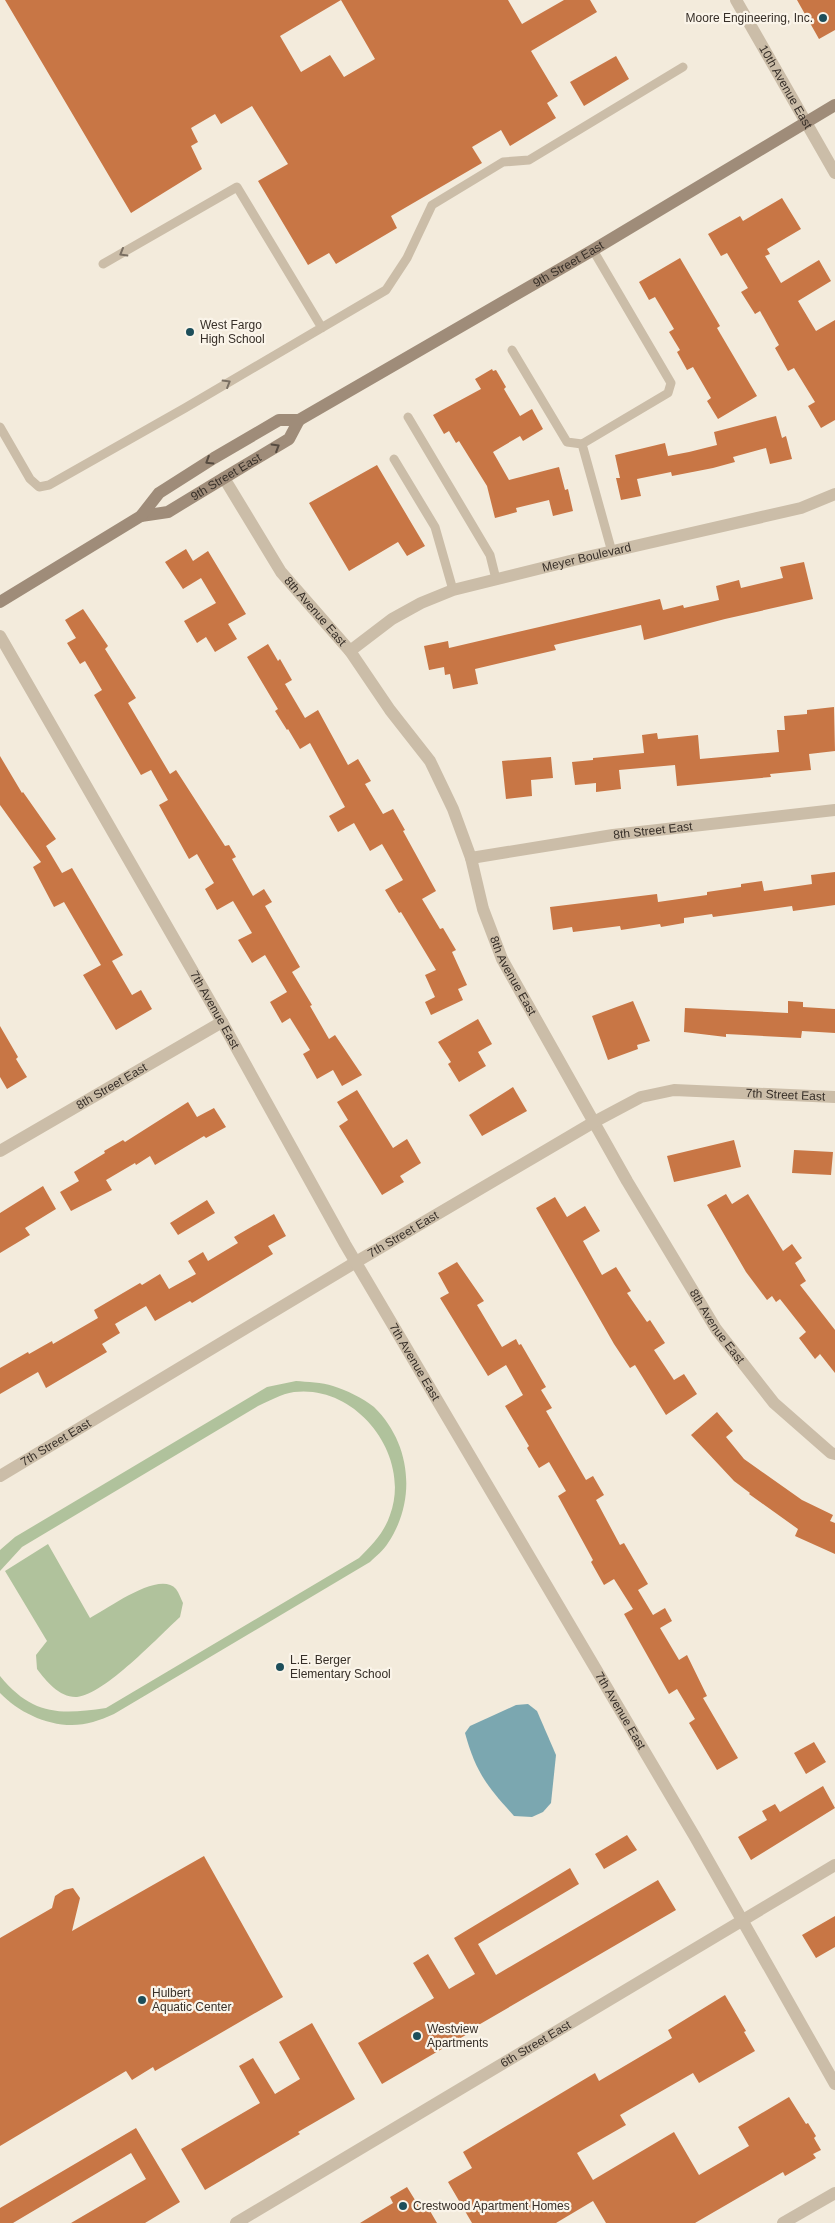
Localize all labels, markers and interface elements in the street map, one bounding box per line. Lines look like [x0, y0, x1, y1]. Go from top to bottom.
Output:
place label: Moore Engineering, Inc. [686, 11, 813, 25]
marker: Moore Engineering, Inc. [817, 12, 829, 24]
street label: 10th Avenue East [756, 43, 815, 132]
street label: 9th Street East [530, 238, 607, 290]
one-way arrow [119, 246, 128, 256]
place label: West Fargo High School [200, 318, 265, 346]
marker: West Fargo High School [184, 326, 196, 338]
one-way arrow [222, 380, 231, 390]
one-way arrow [271, 443, 280, 453]
street label: 9th Street East [188, 450, 264, 503]
one-way arrow [206, 455, 215, 465]
street label: Meyer Boulevard [541, 540, 632, 575]
street label: 8th Avenue East [281, 574, 350, 649]
street label: 8th Street East [613, 819, 694, 842]
street label: 8th Avenue East [487, 934, 540, 1018]
street label: 7th Avenue East [187, 968, 243, 1052]
street label: 8th Street East [74, 1060, 150, 1112]
street label: 7th Street East [745, 1086, 826, 1104]
street label: 7th Street East [365, 1208, 441, 1260]
street label: 8th Avenue East [687, 1287, 748, 1367]
street label: 7th Avenue East [386, 1321, 443, 1404]
street label: 7th Street East [18, 1416, 94, 1469]
place label: L.E. Berger Elementary School [290, 1653, 391, 1681]
marker: L.E. Berger Elementary School [274, 1661, 286, 1673]
street label: 7th Avenue East [592, 1670, 649, 1752]
place label: Hulbert Aquatic Center [152, 1986, 231, 2014]
marker: Hulbert Aquatic Center [136, 1994, 148, 2006]
street label: 6th Street East [498, 2017, 574, 2070]
place label: Westview Apartments [427, 2022, 488, 2050]
marker: Westview Apartments [411, 2030, 423, 2042]
place label: Crestwood Apartment Homes [413, 2199, 570, 2213]
marker: Crestwood Apartment Homes [397, 2200, 409, 2212]

